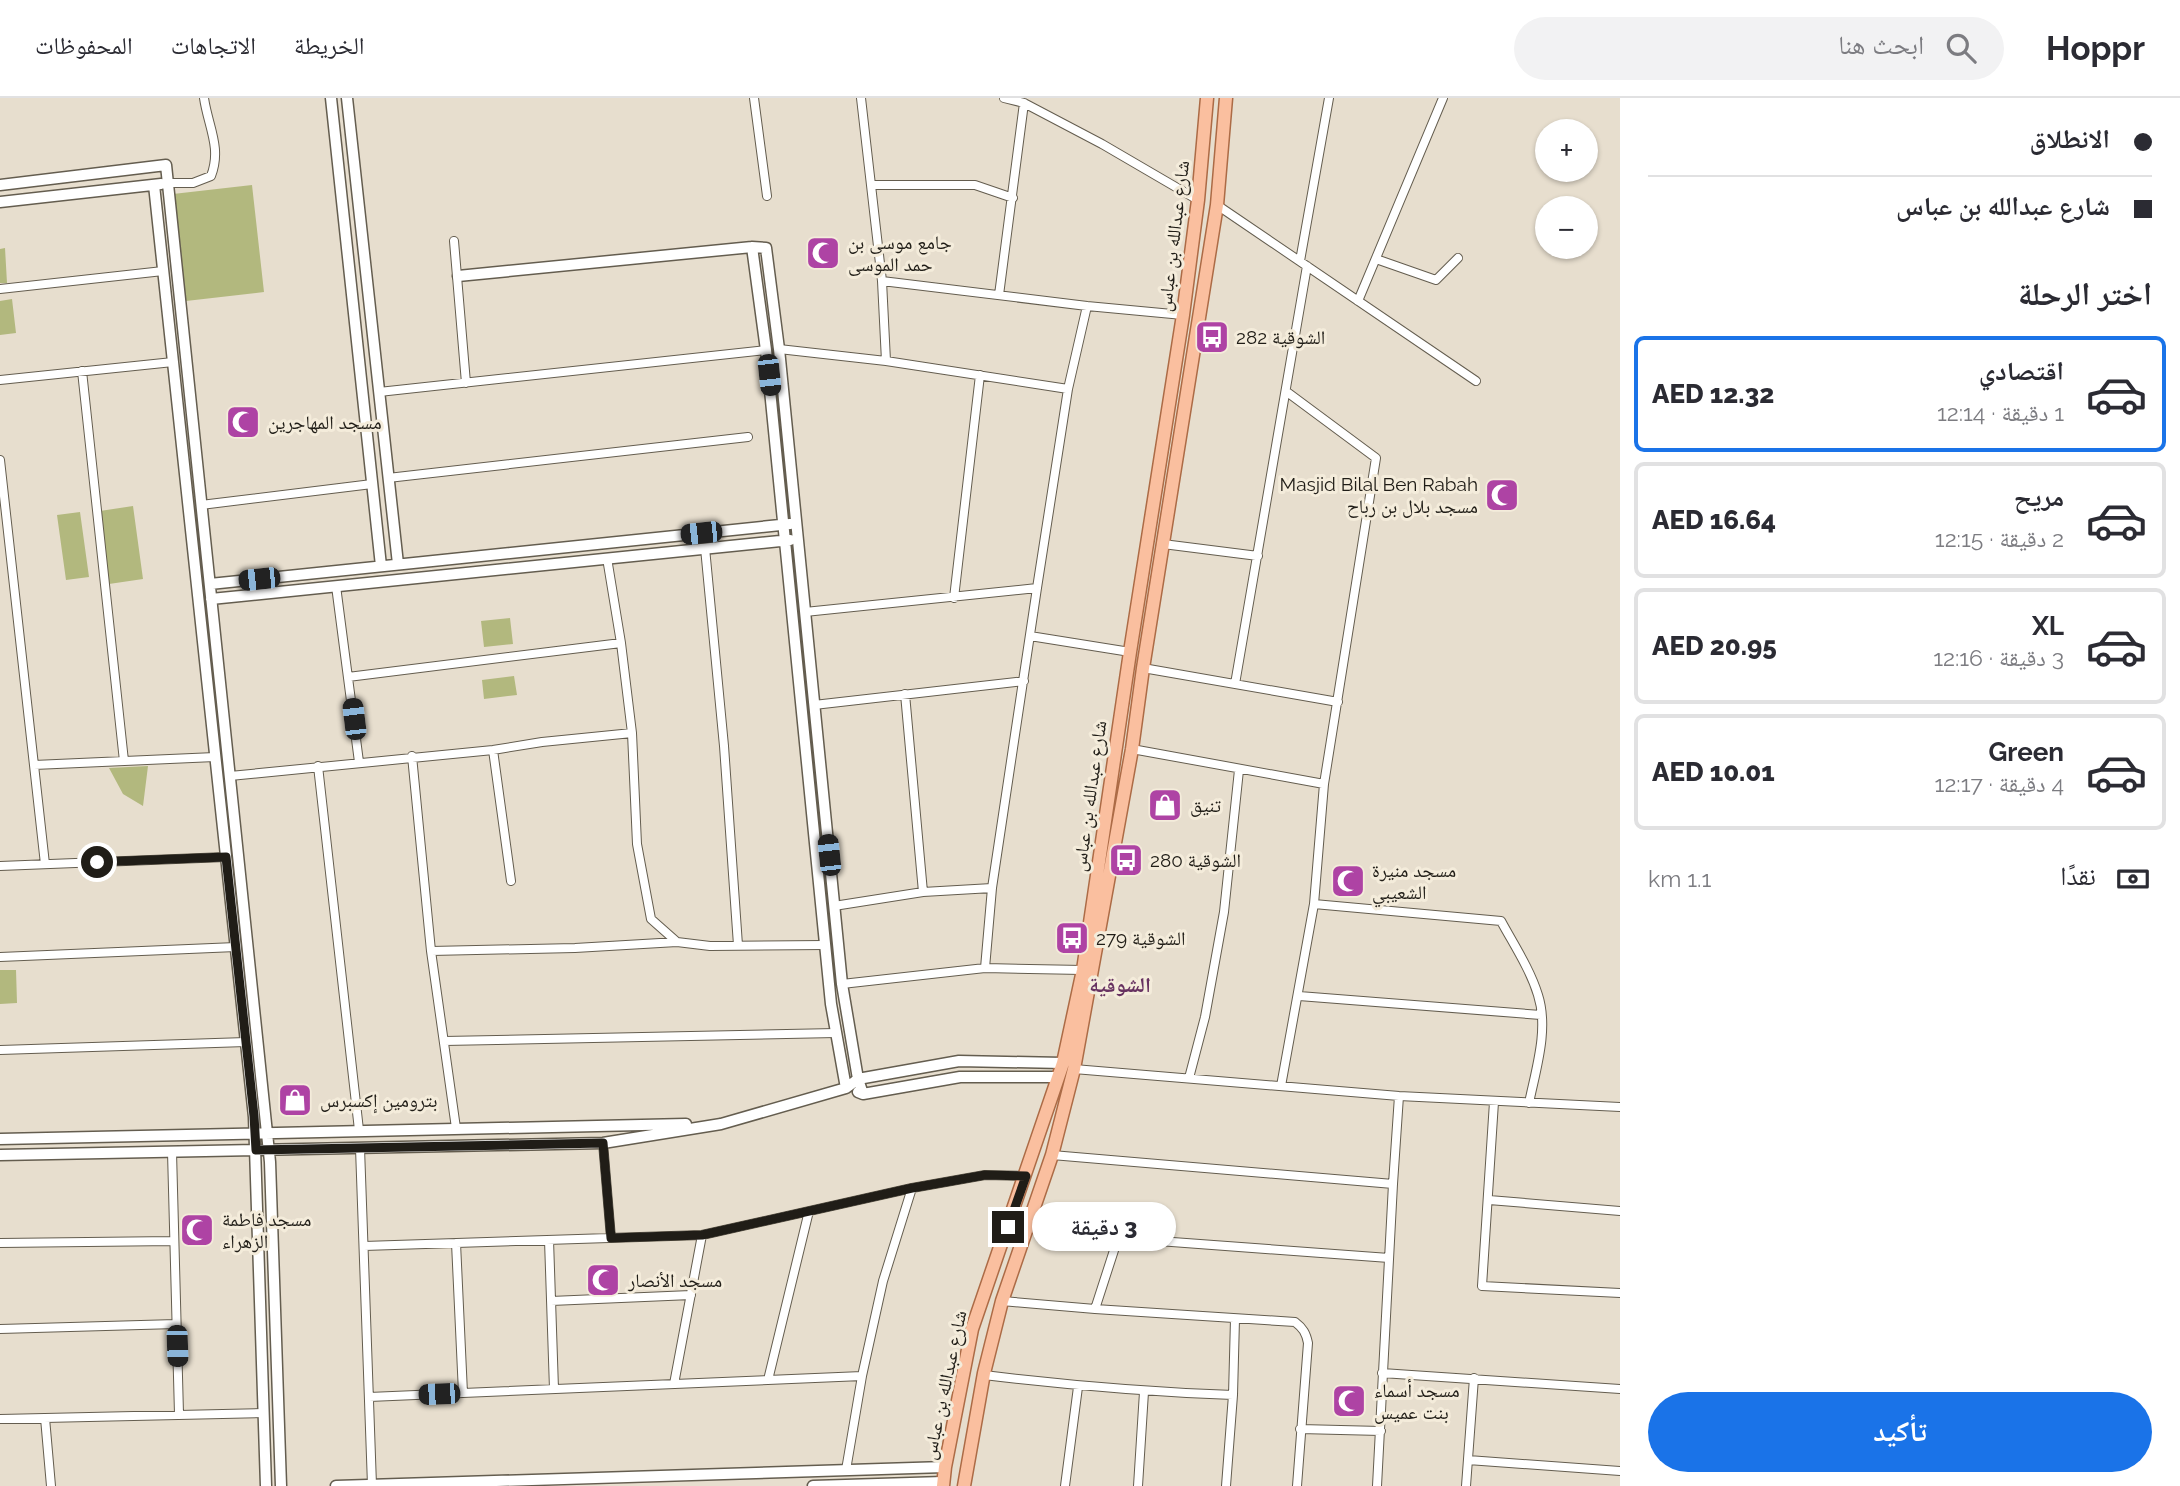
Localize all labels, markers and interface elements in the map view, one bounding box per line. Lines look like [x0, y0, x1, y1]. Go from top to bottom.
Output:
search box [1514, 17, 2004, 80]
icon: search [1942, 29, 1980, 67]
text: Hoppr [2046, 29, 2145, 68]
text: ابحث هنا [1838, 30, 1924, 60]
text: المحفوظات [35, 31, 133, 60]
text: الاتجاهات [171, 31, 256, 60]
text: الخريطة [294, 31, 365, 60]
map controls [1535, 119, 1598, 259]
button: + [1535, 119, 1598, 182]
text: الانطلاق [2030, 124, 2110, 154]
street label: شارع عبدالله بن عباس [1153, 159, 1194, 313]
text: شارع عبدالله بن عباس [1896, 191, 2110, 221]
button: − [1535, 196, 1598, 259]
place label: جامع موسى بن حمد الموسى [848, 231, 952, 276]
mosque icon: جامع موسى بن حمد الموسى [804, 234, 842, 272]
text: اختر الرحلة [2018, 275, 2152, 312]
bus stop icon: الشوقية 282 [1193, 318, 1231, 356]
place label: الشوقية 282 [1236, 326, 1325, 349]
car [757, 353, 782, 397]
text: اقتصادي [1979, 356, 2064, 386]
icon: car [2085, 363, 2148, 426]
text: AED 12.32 [1652, 379, 1774, 409]
text: 1 دقيقة · 12:14 [1937, 399, 2064, 426]
mosque icon: مسجد المهاجرين [224, 403, 262, 441]
place label: مسجد المهاجرين [268, 411, 382, 434]
place label: Masjid Bilal Ben Rabah مسجد بلال بن رباح [1280, 473, 1478, 518]
mosque icon: Masjid Bilal Ben Rabah مسجد بلال بن رباح [1483, 476, 1521, 514]
text: مريح [2014, 482, 2064, 512]
icon: car [2085, 489, 2148, 552]
text: AED 16.64 [1652, 505, 1776, 535]
car [680, 520, 723, 546]
text: 2 دقيقة · 12:15 [1935, 525, 2064, 552]
car [238, 566, 281, 592]
text: XL [2032, 611, 2064, 641]
icon: car [2085, 615, 2148, 678]
text: AED 20.95 [1652, 631, 1777, 661]
text: 3 دقيقة · 12:16 [1933, 644, 2064, 671]
car [342, 697, 367, 741]
street label: شارع عبدالله بن عباس [1068, 719, 1111, 873]
text: Green [1988, 737, 2064, 767]
icon: car [2085, 741, 2148, 804]
text: AED 10.01 [1652, 757, 1775, 787]
text: 4 دقيقة · 12:17 [1935, 770, 2064, 797]
shop icon: تنيق [1146, 786, 1184, 824]
place label: تنيق [1190, 794, 1222, 817]
car [817, 833, 842, 877]
bus stop icon: الشوقية 280 [1107, 841, 1145, 879]
route start [81, 846, 113, 878]
place label: الشوقية 280 [1150, 849, 1241, 872]
place label: مسجد منيرة الشعيبي [1372, 859, 1456, 908]
icon: cash [2114, 860, 2152, 898]
text: نقدًا [2060, 861, 2096, 891]
mosque icon: مسجد منيرة الشعيبي [1329, 862, 1367, 900]
text: 1.1 km [1648, 865, 1711, 892]
bus stop icon: الشوقية 279 [1053, 919, 1091, 957]
place label: الشوقية 279 [1096, 927, 1185, 950]
district label: الشوقية [1089, 972, 1151, 997]
shop icon: بترومين إكسبرس [276, 1081, 314, 1119]
place label: بترومين إكسبرس [320, 1089, 438, 1114]
callout: 3 دقيقة [1032, 1202, 1176, 1252]
place label: مسجد فاطمة الزهراء [222, 1208, 312, 1253]
mosque icon: مسجد فاطمة الزهراء [178, 1211, 216, 1249]
route end [992, 1211, 1024, 1243]
text: 3 دقيقة [1071, 1213, 1137, 1240]
mosque icon: مسجد الأنصار [584, 1261, 622, 1299]
place label: مسجد الأنصار [627, 1269, 722, 1292]
street label: شارع عبدالله بن عباس [917, 1308, 972, 1462]
car [166, 1325, 189, 1367]
place label: مسجد أسماء بنت عميس [1374, 1379, 1460, 1424]
mosque icon: مسجد أسماء بنت عميس [1330, 1382, 1368, 1420]
car [418, 1383, 461, 1405]
button: تأكيد [1648, 1392, 2152, 1472]

